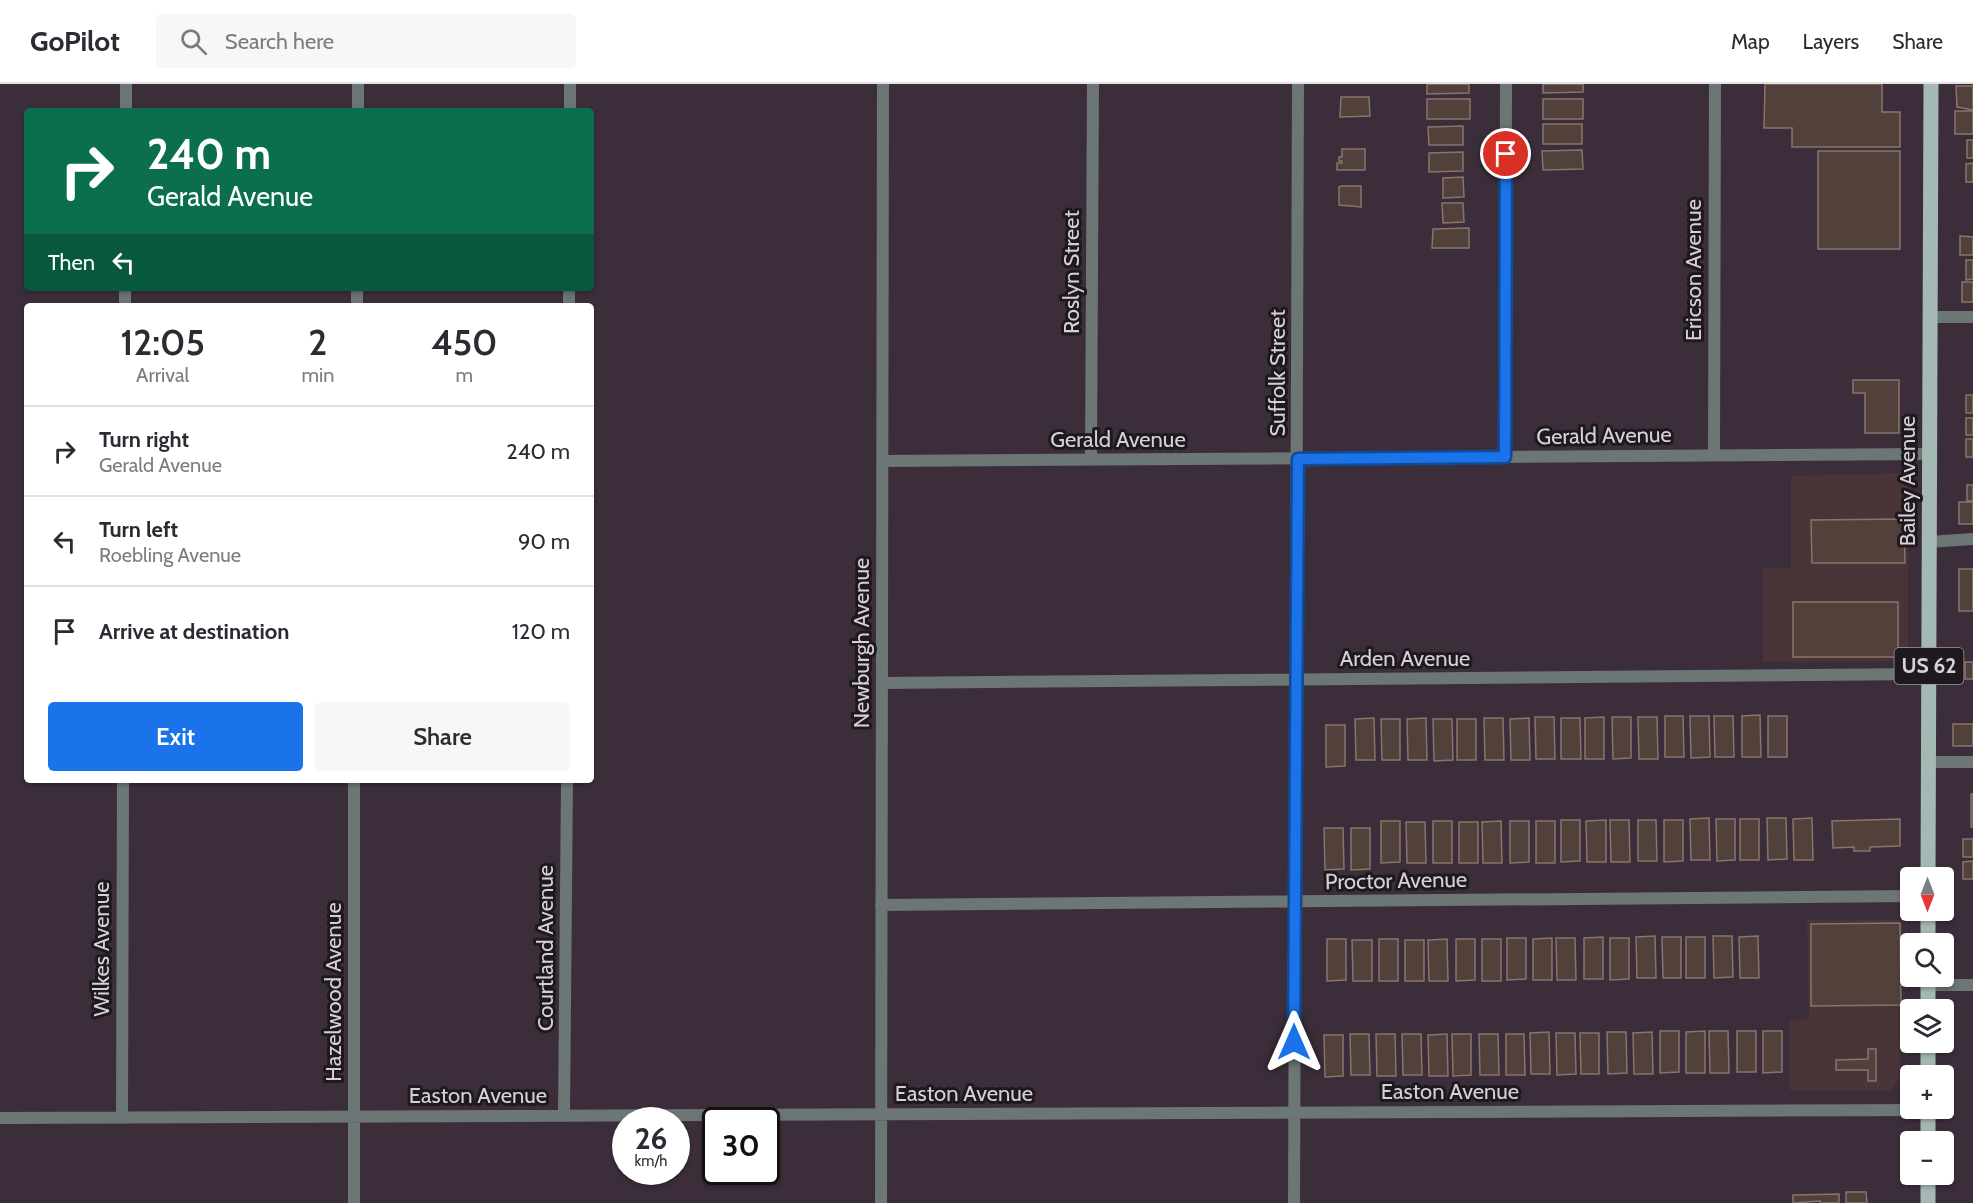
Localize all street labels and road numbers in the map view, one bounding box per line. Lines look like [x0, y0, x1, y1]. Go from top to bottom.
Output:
street label: Ericson Avenue [1680, 199, 1707, 341]
street label: Roslyn Street [1058, 209, 1085, 334]
street label: Suffolk Street [1264, 309, 1291, 437]
street label: Bailey Avenue [1894, 416, 1921, 546]
street label: Gerald Avenue [1536, 421, 1672, 450]
street label: Gerald Avenue [1050, 426, 1186, 453]
street label: Newburgh Avenue [848, 558, 875, 728]
street label: Arden Avenue [1340, 645, 1470, 672]
road number: US 62 [1894, 648, 1964, 684]
street label: Courtland Avenue [532, 865, 559, 1031]
street label: Proctor Avenue [1325, 866, 1467, 895]
street label: Wilkes Avenue [88, 881, 115, 1017]
street label: Hazelwood Avenue [320, 902, 347, 1082]
street label: Easton Avenue [1381, 1078, 1519, 1105]
street label: Easton Avenue [895, 1080, 1033, 1107]
street label: Easton Avenue [409, 1082, 547, 1109]

